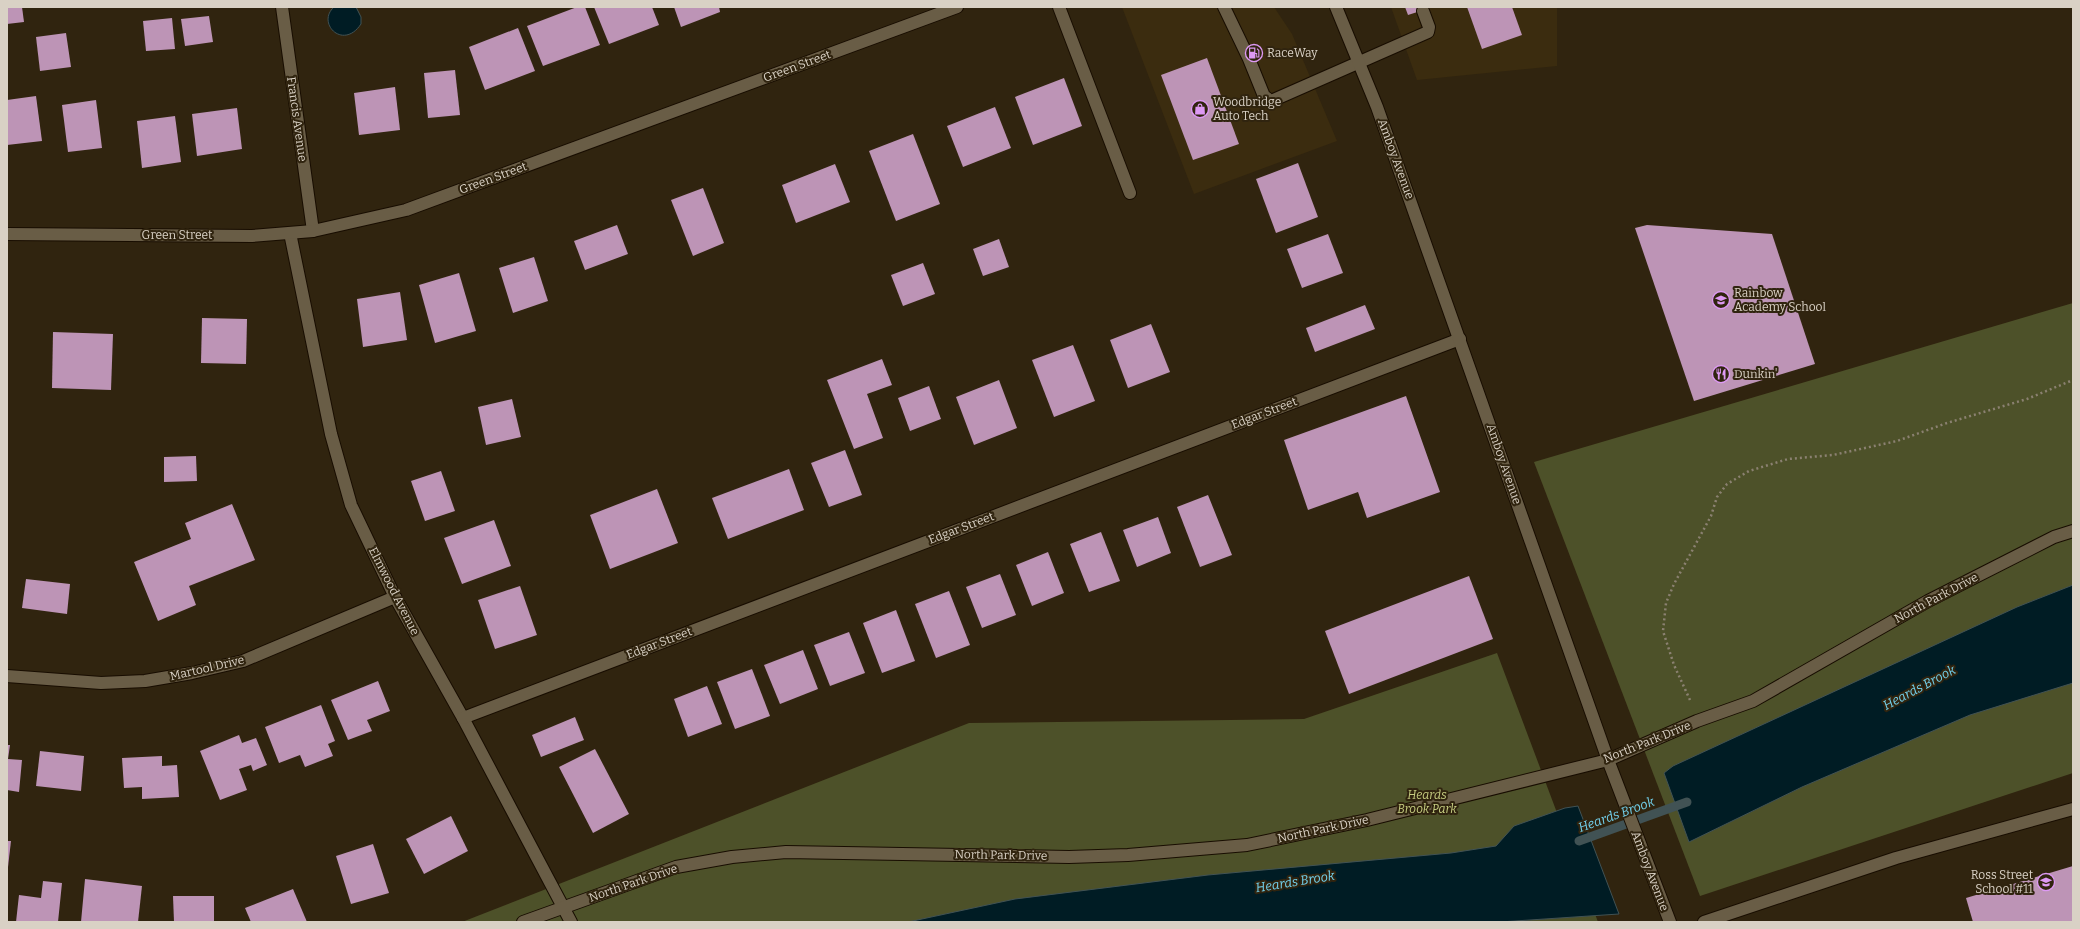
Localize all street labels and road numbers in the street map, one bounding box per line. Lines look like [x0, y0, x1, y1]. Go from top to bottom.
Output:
street label: Green Street [761, 47, 833, 85]
street label: Francis Avenue [284, 76, 310, 162]
street label: Amboy Avenue [1375, 117, 1417, 201]
street label: Green Street [457, 159, 529, 197]
street label: Green Street [142, 228, 213, 242]
street label: Edgar Street [1229, 394, 1299, 432]
street label: Amboy Avenue [1484, 422, 1524, 506]
street label: Edgar Street [926, 509, 996, 547]
street label: Elmwood Avenue [366, 545, 422, 637]
street label: North Park Drive [1892, 570, 1980, 626]
street label: Edgar Street [624, 624, 694, 662]
street label: Martool Drive [169, 653, 245, 683]
street label: North Park Drive [1601, 718, 1693, 766]
street label: North Park Drive [1276, 812, 1370, 846]
street label: Amboy Avenue [1628, 829, 1672, 913]
street label: North Park Drive [954, 847, 1048, 863]
street label: North Park Drive [587, 861, 679, 905]

